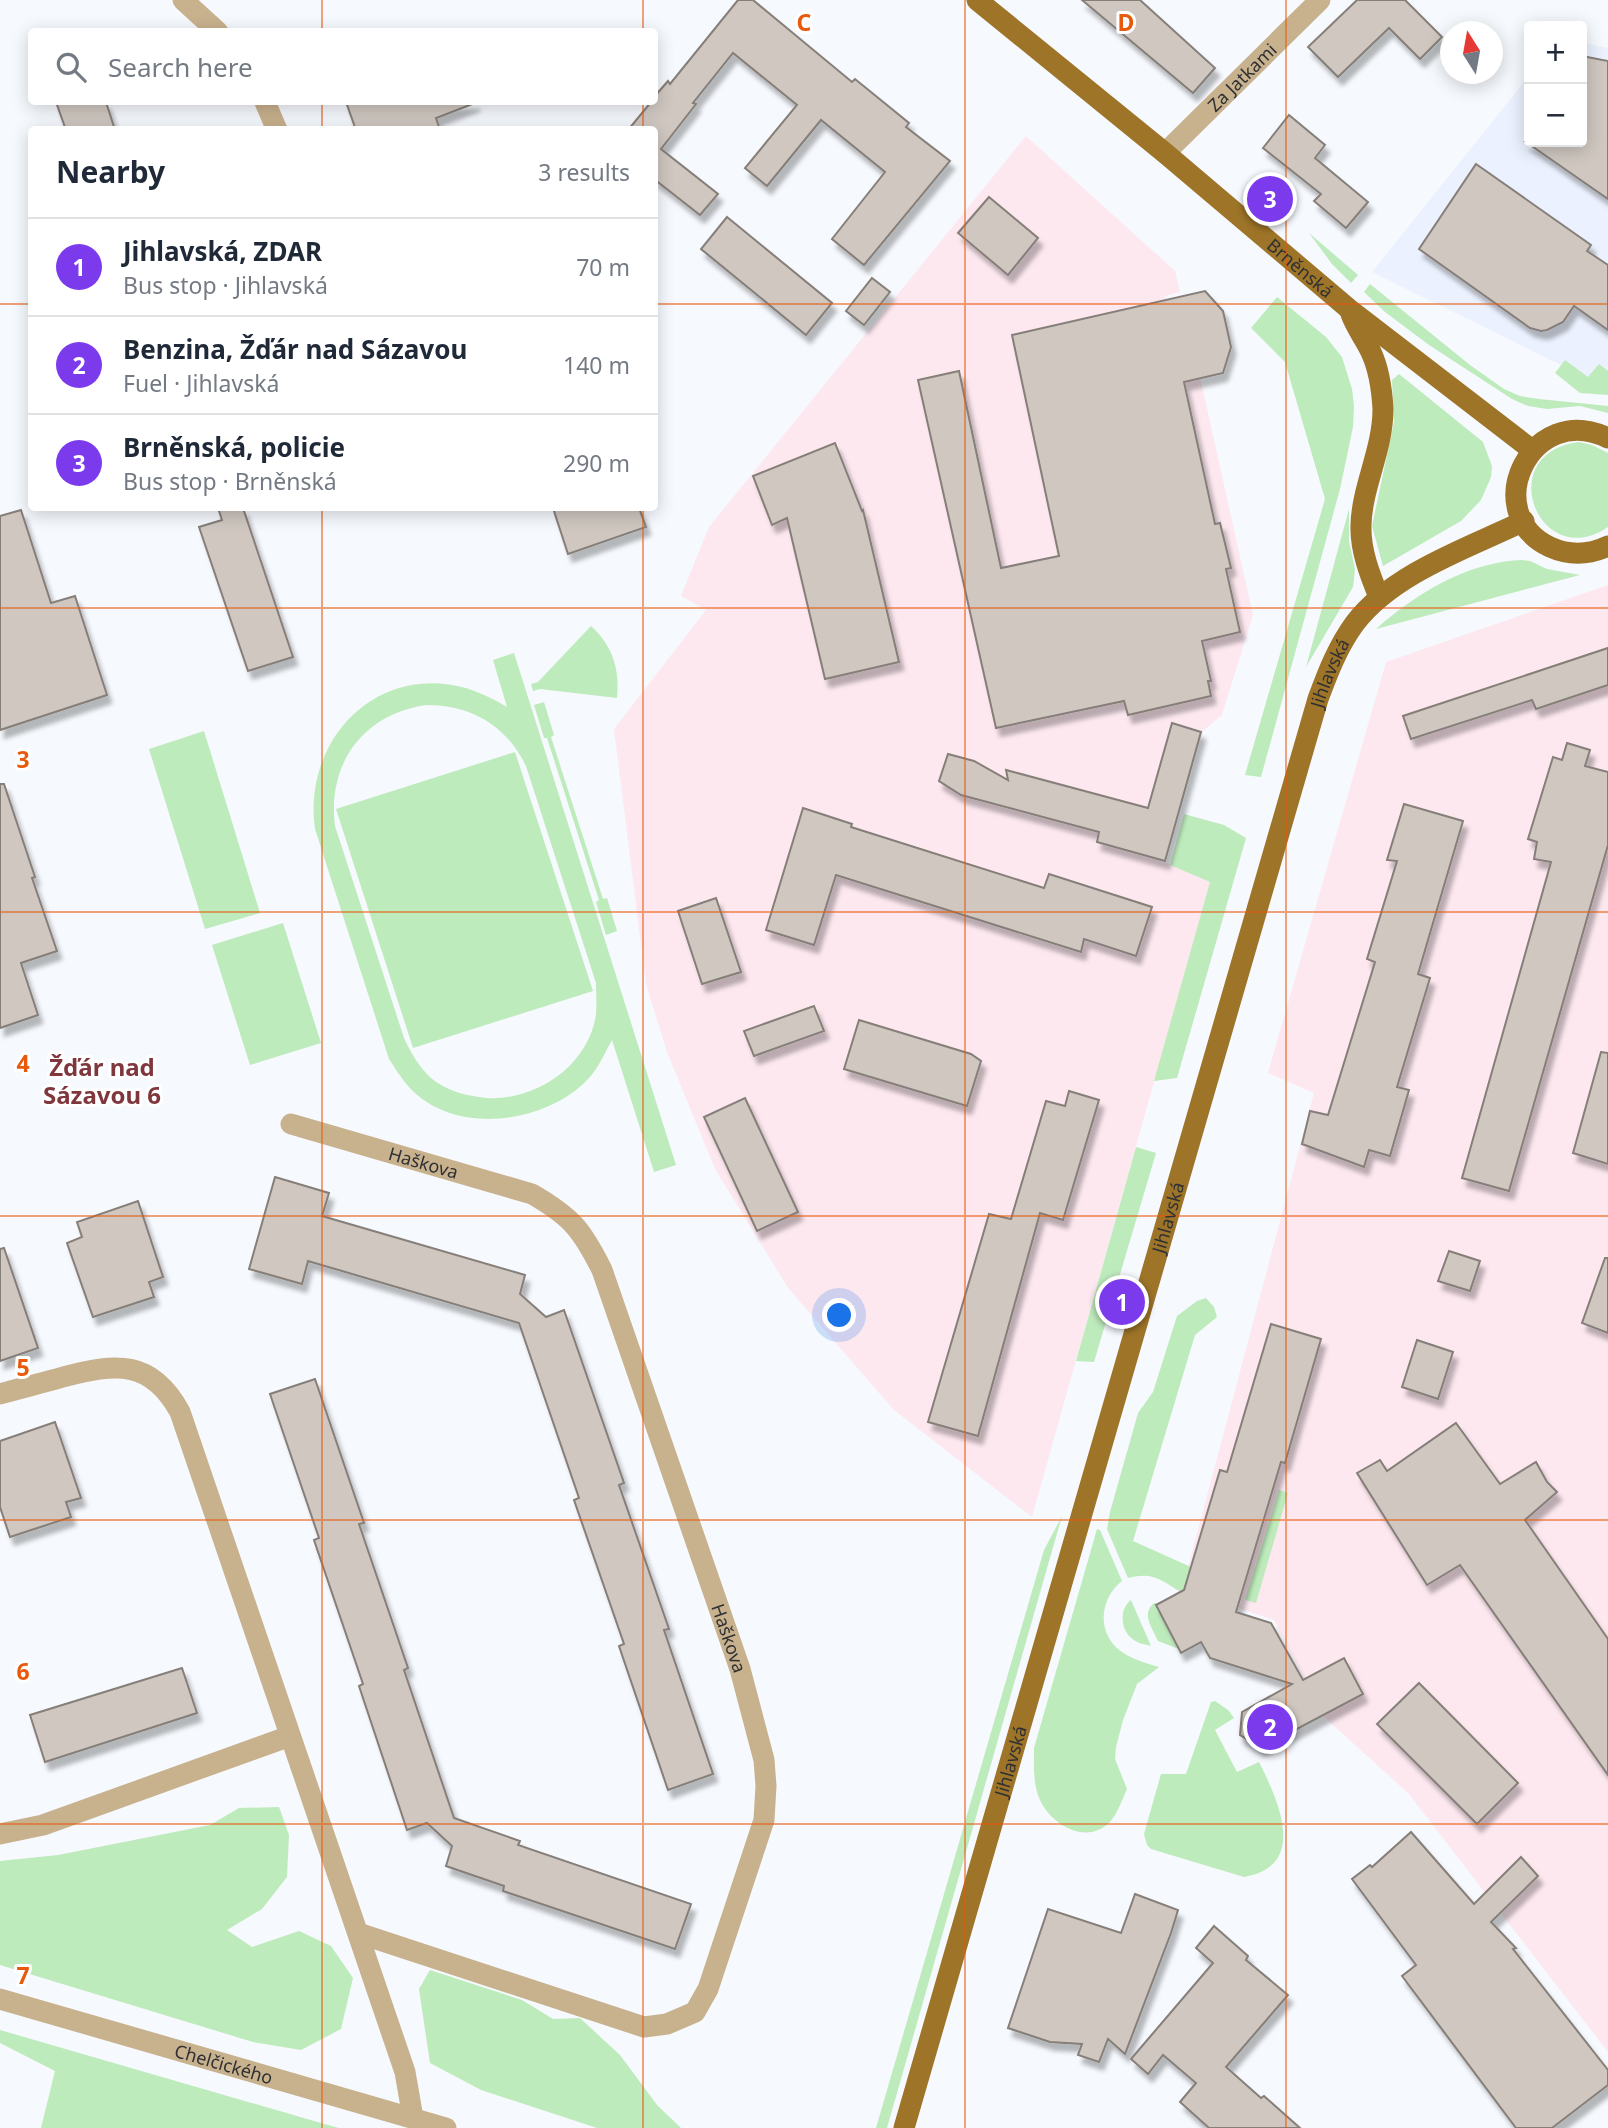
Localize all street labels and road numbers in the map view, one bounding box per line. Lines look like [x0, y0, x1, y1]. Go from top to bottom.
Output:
street label: Za Jatkami [1202, 38, 1282, 117]
street label: Brněnská [1262, 233, 1339, 303]
street label: Jihlavská [1304, 634, 1354, 712]
street label: Haškova [386, 1141, 461, 1184]
street label: Jihlavská [1146, 1179, 1189, 1258]
street label: Haškova [706, 1600, 752, 1676]
street label: Jihlavská [988, 1723, 1032, 1801]
street label: Chelčického [172, 2038, 276, 2089]

